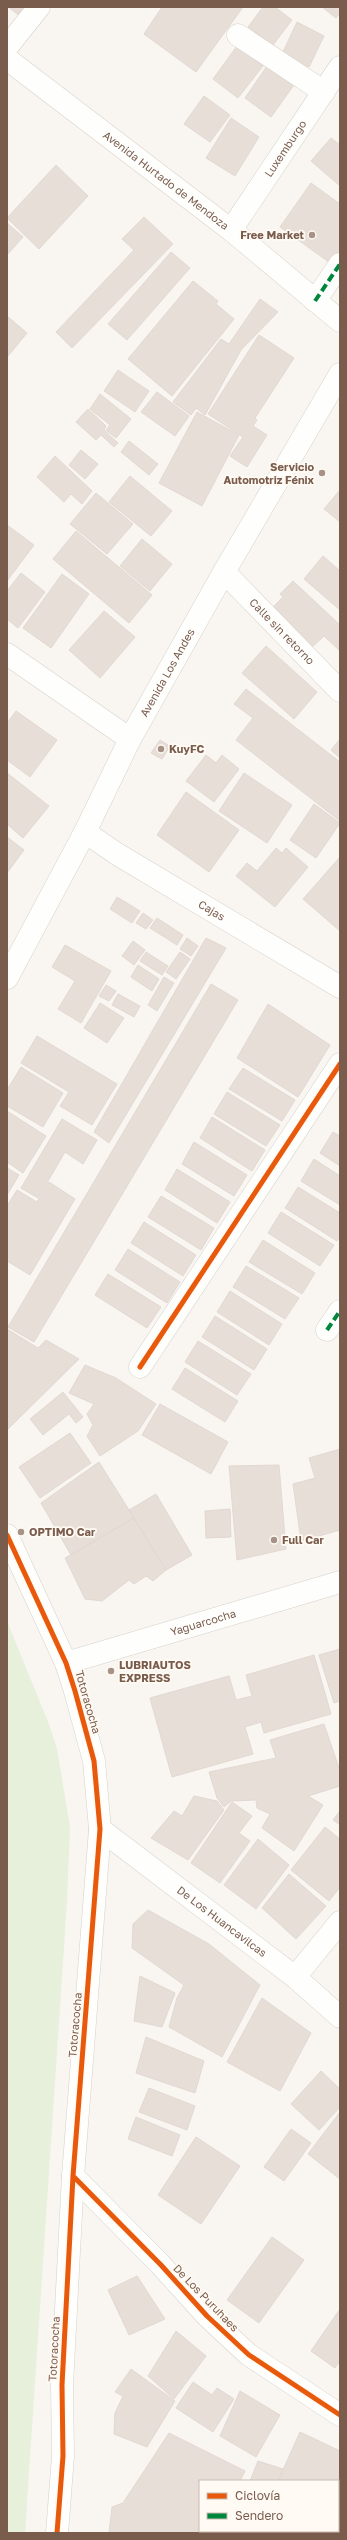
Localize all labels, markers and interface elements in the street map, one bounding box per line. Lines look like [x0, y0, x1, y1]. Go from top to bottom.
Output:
street label: Luxemburgo [261, 117, 309, 179]
street label: Avenida Hurtado de Mendoza [101, 128, 232, 232]
place label: Free Market [240, 228, 305, 241]
marker: Free Market [307, 230, 317, 240]
place label: Servicio Automotriz Fénix [224, 460, 315, 486]
marker: Servicio Automotriz Fénix [317, 468, 327, 478]
street label: Calle sin retorno [247, 595, 318, 667]
street label: Avenida Los Andes [137, 626, 197, 719]
place label: KuyFC [169, 742, 204, 755]
marker: KuyFC [156, 744, 166, 754]
street label: Cajas [196, 897, 228, 923]
place label: OPTIMO Car [29, 1525, 96, 1538]
marker: OPTIMO Car [16, 1527, 26, 1537]
place label: Full Car [282, 1533, 324, 1546]
marker: Full Car [269, 1535, 279, 1545]
street label: Yaguarcocha [169, 1606, 237, 1638]
place label: LUBRIAUTOS EXPRESS [119, 1658, 191, 1684]
marker: LUBRIAUTOS EXPRESS [106, 1666, 116, 1676]
street label: Totoracocha [73, 1669, 104, 1735]
street label: De Los Huancavilcas [175, 1883, 270, 1959]
street label: Totoracocha [65, 1992, 84, 2058]
street label: De Los Puruhaes [171, 2261, 242, 2334]
street label: Totoracocha [45, 2316, 62, 2382]
legend [199, 2480, 339, 2532]
text: Ciclovía [235, 2488, 280, 2503]
text: Sendero [235, 2508, 283, 2523]

